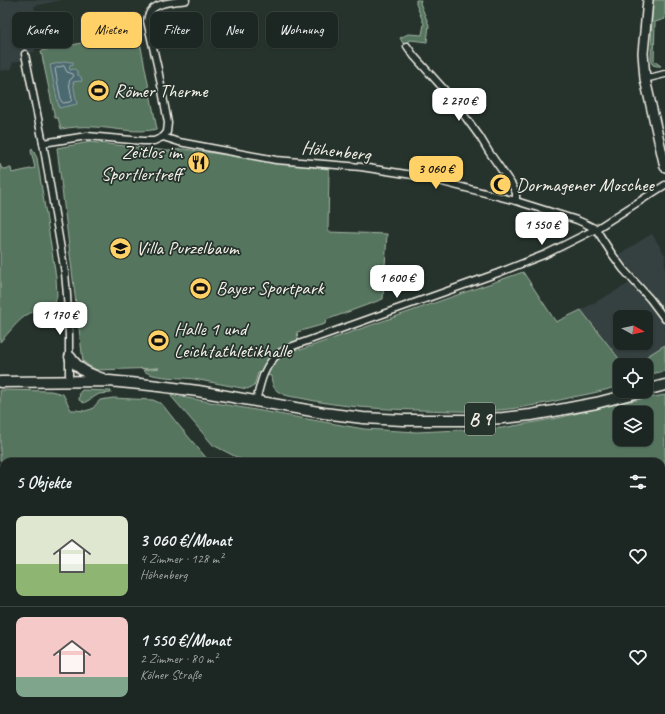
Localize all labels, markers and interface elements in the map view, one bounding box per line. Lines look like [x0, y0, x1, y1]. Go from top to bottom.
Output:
chip: Kaufen [12, 12, 73, 48]
chip: Mieten [81, 12, 142, 48]
chip: Filter [150, 12, 203, 48]
chip: Neu [211, 12, 258, 48]
chip: Wohnung [266, 12, 338, 48]
sports icon: Römer Therme [86, 78, 112, 104]
place label: Römer Therme [114, 79, 209, 103]
pin: 2 270 € [422, 88, 496, 122]
text: 2 270 € [441, 93, 477, 109]
street label: Höhenberg [300, 135, 373, 167]
place label: Zeitlos im Sportlertreff [101, 140, 186, 186]
restaurant icon: Zeitlos im Sportlertreff [185, 150, 211, 176]
pin: 3 060 € [399, 156, 473, 190]
text: 3 060 € [418, 161, 454, 177]
mosque icon: Dormagener Moschee [488, 172, 514, 198]
place label: Dormagener Moschee [516, 173, 655, 197]
pin: 1 550 € [505, 212, 579, 246]
text: 1 550 € [524, 217, 560, 233]
school or university icon: Villa Purzelbaum [107, 235, 133, 261]
place label: Villa Purzelbaum [136, 236, 241, 260]
pin: 1 600 € [360, 265, 434, 299]
text: 1 600 € [379, 270, 415, 286]
sports icon: Bayer Sportpark [187, 275, 213, 301]
place label: Bayer Sportpark [216, 276, 324, 300]
pin: 1 170 € [23, 302, 97, 336]
text: 1 170 € [42, 307, 78, 323]
north arrow [613, 310, 653, 350]
map controls [613, 310, 653, 446]
place label: Halle 1 und Leichtathletikhalle [174, 317, 293, 363]
sports icon: Halle 1 und Leichtathletikhalle [146, 327, 172, 353]
button: locate [613, 358, 653, 398]
road number: B 9 [465, 403, 495, 435]
button: layers [613, 406, 653, 446]
icon: filters [627, 471, 649, 493]
text: 5 Objekte [16, 472, 71, 493]
text: 3 060 €/Monat [140, 530, 231, 551]
icon: home [48, 532, 96, 580]
icon: heart [627, 545, 649, 567]
text: 4 Zimmer · 128 m² [140, 551, 223, 567]
text: Höhenberg [140, 567, 187, 583]
text: 1 550 €/Monat [140, 630, 231, 651]
icon: home [48, 633, 96, 681]
icon: heart [627, 646, 649, 668]
text: 2 Zimmer · 80 m² [140, 651, 217, 667]
text: Kölner Straße [140, 667, 201, 683]

